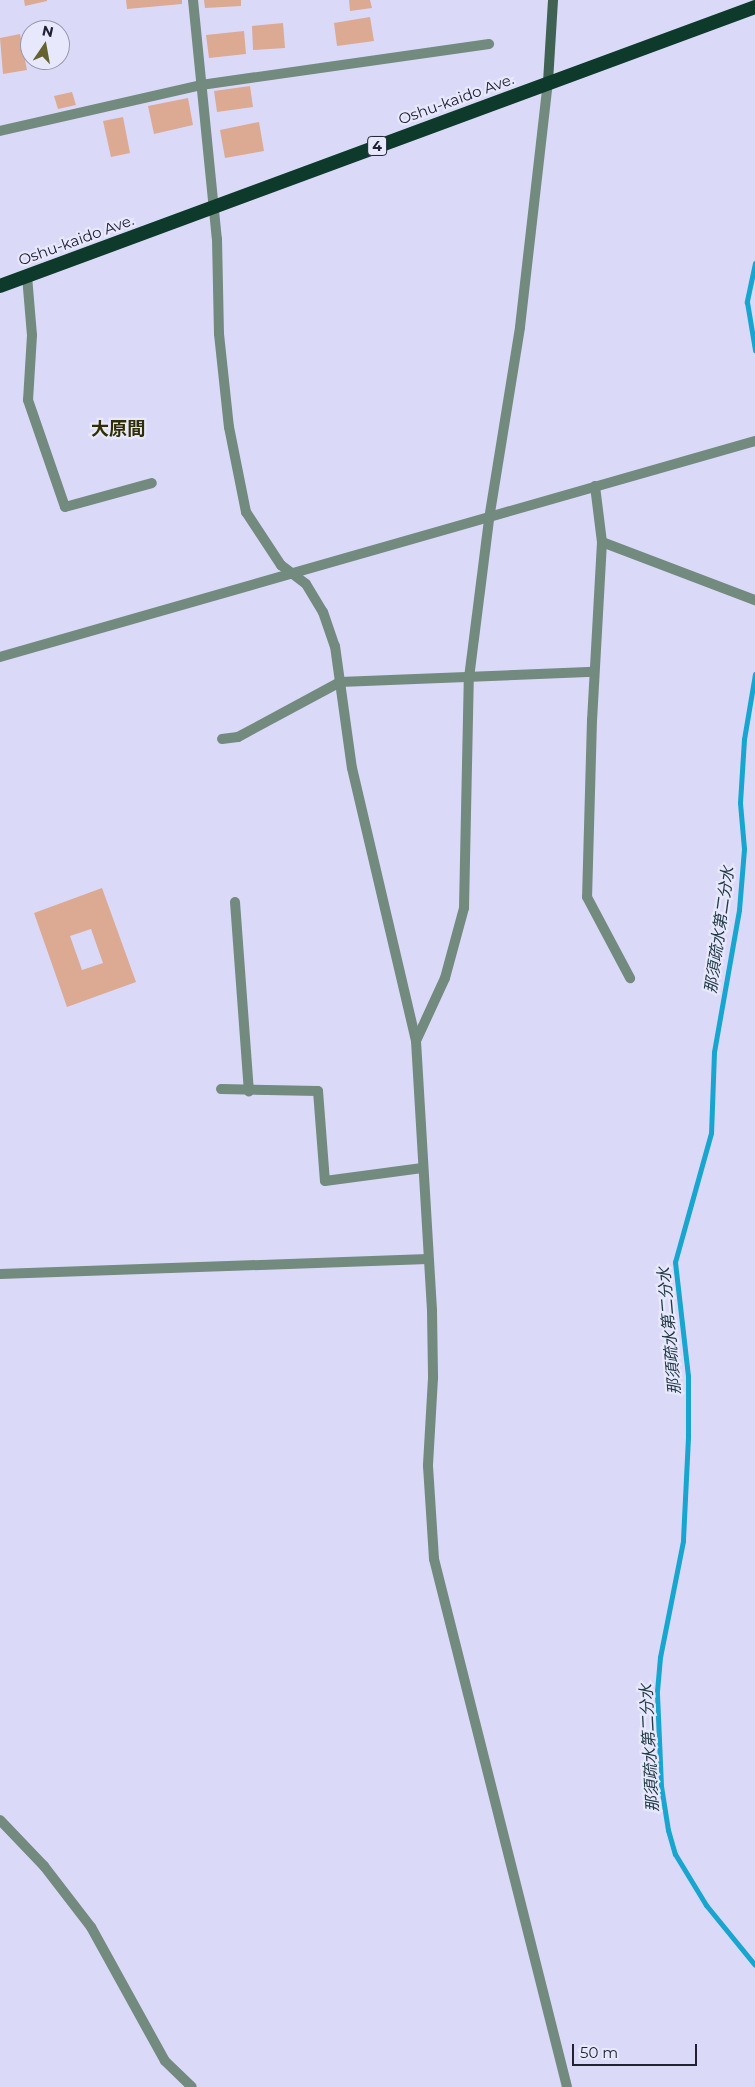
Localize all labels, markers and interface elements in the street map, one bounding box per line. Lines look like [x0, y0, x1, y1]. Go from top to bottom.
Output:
north arrow [20, 20, 70, 70]
text: N [41, 21, 55, 41]
street label: Oshu-kaido Ave. [396, 70, 516, 128]
road number: 4 [367, 134, 387, 158]
street label: Oshu-kaido Ave. [16, 211, 136, 269]
district label: 大原間 [91, 418, 145, 440]
water label: 那須疏水第二分水 [702, 865, 738, 995]
water label: 那須疏水第二分水 [655, 1266, 685, 1396]
water label: 那須疏水第二分水 [637, 1684, 663, 1812]
scale bar [575, 2034, 700, 2066]
text: 50 m [580, 2043, 618, 2062]

